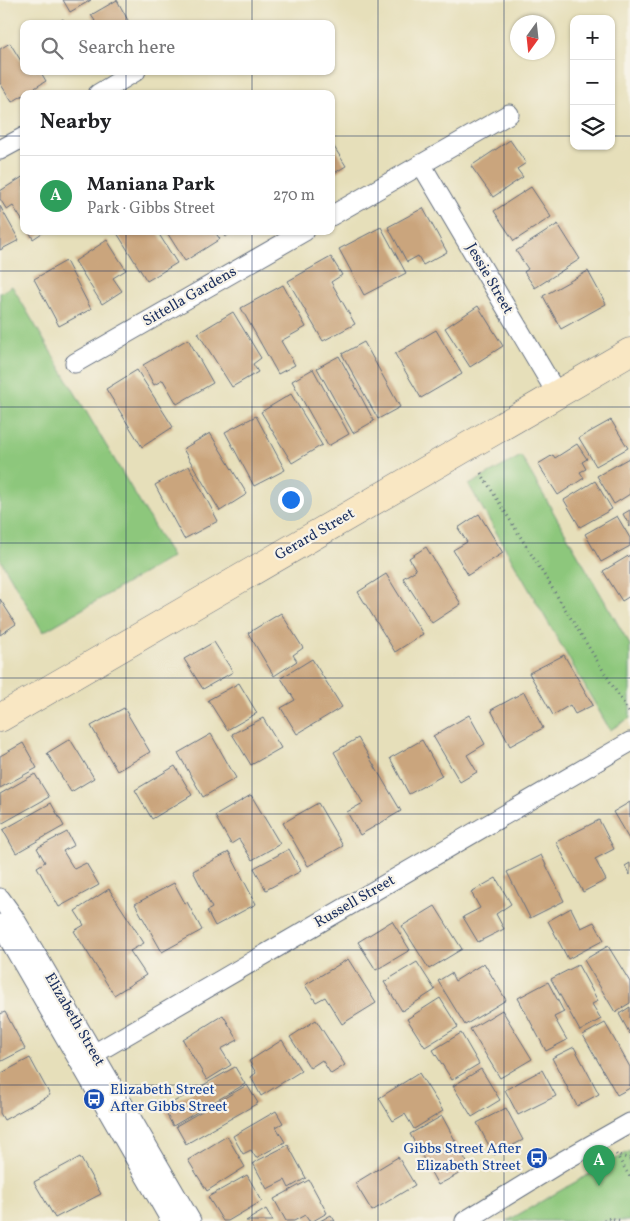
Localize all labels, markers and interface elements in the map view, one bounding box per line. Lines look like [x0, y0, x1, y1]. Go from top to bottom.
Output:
north arrow [510, 15, 555, 60]
map controls [570, 15, 615, 150]
button: + [570, 15, 615, 60]
search box [20, 20, 335, 75]
icon: search [38, 34, 66, 62]
text: Search here [78, 35, 175, 61]
button: − [570, 60, 615, 105]
button: layers [570, 105, 615, 150]
text: Nearby [40, 108, 111, 137]
text: Maniana Park [87, 172, 215, 198]
text: A [50, 185, 62, 207]
text: 270 m [273, 185, 315, 207]
text: Park · Gibbs Street [87, 198, 215, 220]
street label: Jessie Street [460, 240, 518, 318]
street label: Sittella Gardens [139, 262, 241, 332]
your location [278, 487, 304, 513]
street label: Gerard Street [271, 504, 359, 566]
street label: Russell Street [311, 870, 399, 934]
street label: Elizabeth Street [39, 969, 109, 1071]
place label: Elizabeth Street After Gibbs Street [110, 1080, 228, 1118]
bus stop icon: Elizabeth Street After Gibbs Street [82, 1087, 106, 1111]
place label: Gibbs Street After Elizabeth Street [403, 1139, 521, 1177]
pin: A [583, 1145, 615, 1186]
bus stop icon: Gibbs Street After Elizabeth Street [525, 1146, 549, 1170]

